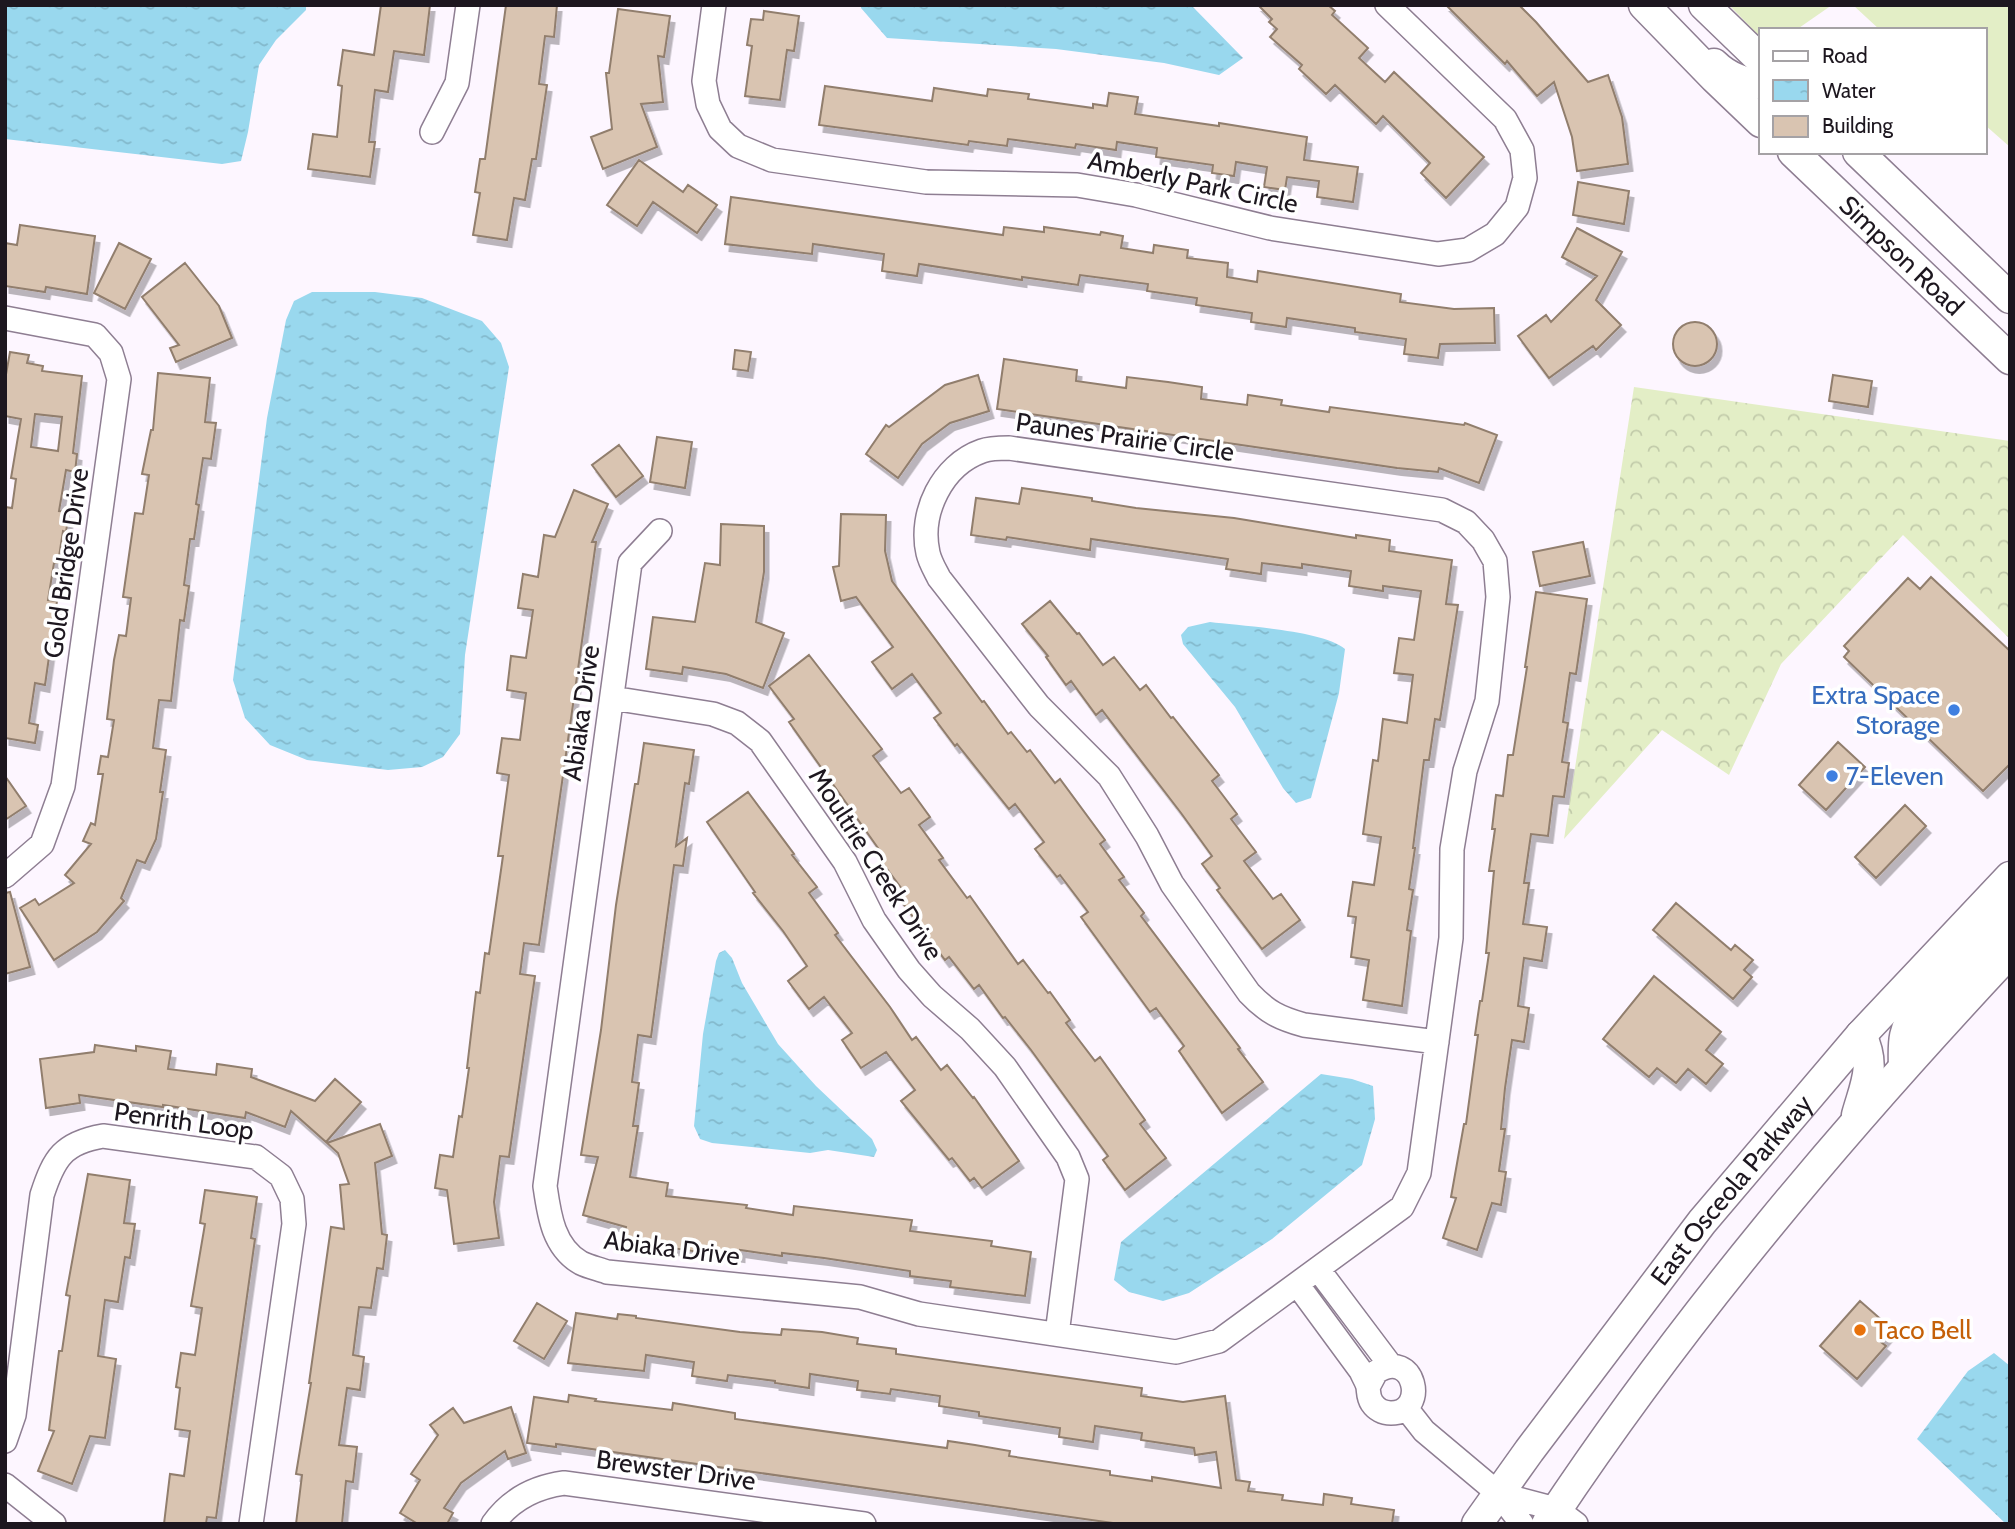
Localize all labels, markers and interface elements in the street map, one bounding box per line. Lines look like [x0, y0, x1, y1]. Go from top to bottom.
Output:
legend [1759, 28, 1987, 154]
text: Road [1822, 43, 1868, 68]
text: Water [1822, 78, 1876, 103]
text: Building [1822, 113, 1894, 138]
street label: Amberly Park Circle [1085, 144, 1301, 220]
street label: Simpson Road [1833, 189, 1970, 322]
street label: Paunes Prairie Circle [1014, 406, 1236, 468]
street label: Gold Bridge Drive [37, 466, 95, 660]
street label: Abiaka Drive [556, 643, 606, 783]
place label: Extra Space Storage [1811, 679, 1940, 741]
marker: Extra Space Storage [1946, 702, 1962, 718]
place label: 7-Eleven [1846, 760, 1944, 792]
street label: Moultrie Creek Drive [802, 762, 950, 966]
marker: 7-Eleven [1824, 768, 1840, 784]
street label: East Osceola Parkway [1644, 1088, 1819, 1292]
street label: Penrith Loop [112, 1095, 256, 1147]
street label: Abiaka Drive [602, 1224, 742, 1272]
place label: Taco Bell [1874, 1314, 1972, 1346]
marker: Taco Bell [1852, 1322, 1868, 1338]
street label: Brewster Drive [594, 1443, 758, 1497]

